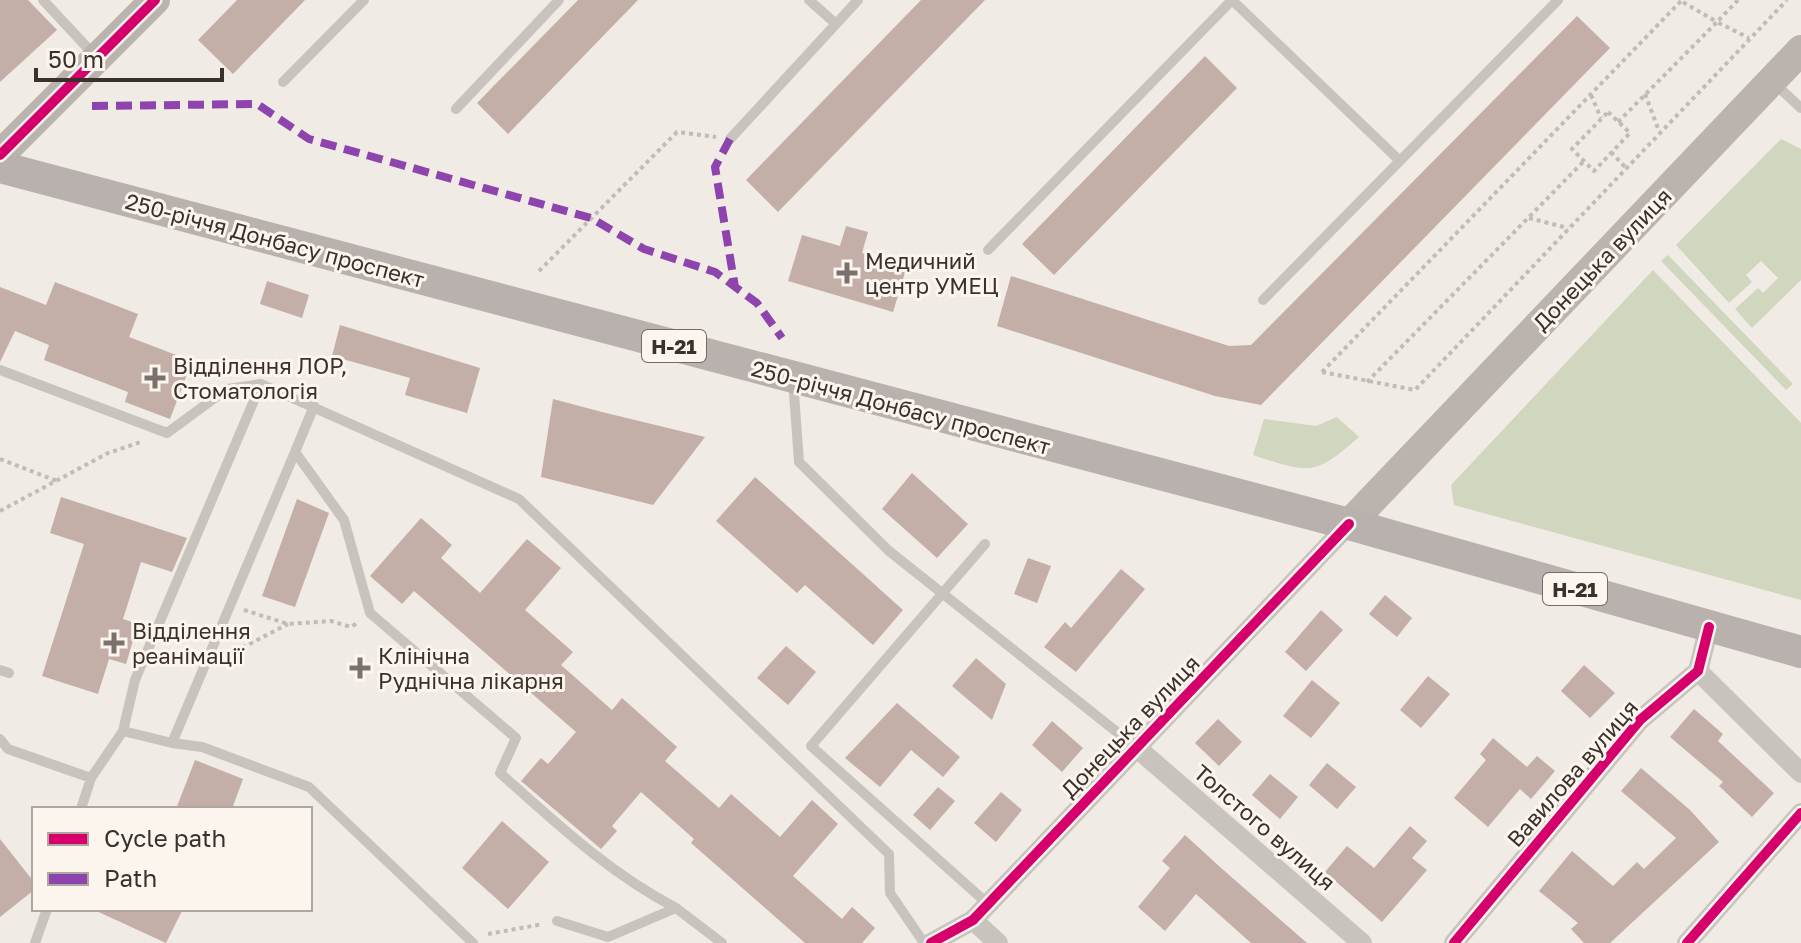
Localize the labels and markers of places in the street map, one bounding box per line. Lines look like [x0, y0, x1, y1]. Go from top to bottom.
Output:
place label: Медичний центр УМЕЦ [865, 247, 999, 299]
marker: Медичний центр УМЕЦ [836, 262, 858, 284]
place label: Відділення ЛОР, Стоматологія [173, 352, 347, 404]
marker: Відділення ЛОР, Стоматологія [144, 367, 166, 389]
place label: Відділення реанімації [132, 617, 251, 669]
marker: Відділення реанімації [103, 632, 125, 654]
place label: Клінічна Руднічна лікарня [378, 642, 564, 694]
marker: Клінічна Руднічна лікарня [349, 657, 371, 679]

